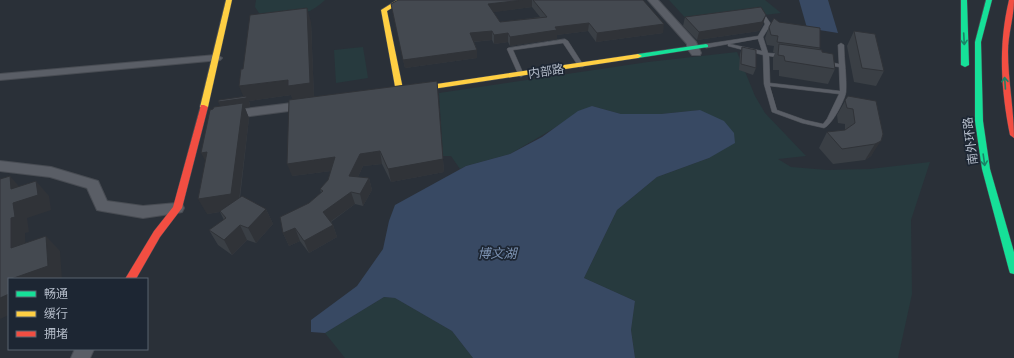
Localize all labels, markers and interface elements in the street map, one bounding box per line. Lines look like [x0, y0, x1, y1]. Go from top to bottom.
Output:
one-way arrow [961, 32, 968, 45]
street label: 内部路 [527, 60, 565, 82]
one-way arrow [1001, 77, 1008, 90]
street label: 南外环路 [959, 116, 981, 166]
one-way arrow [980, 153, 988, 166]
water label: 博文湖 [477, 244, 518, 262]
legend [8, 278, 148, 350]
text: 畅通 [44, 285, 68, 302]
text: 缓行 [44, 305, 68, 322]
text: 拥堵 [44, 325, 68, 342]

